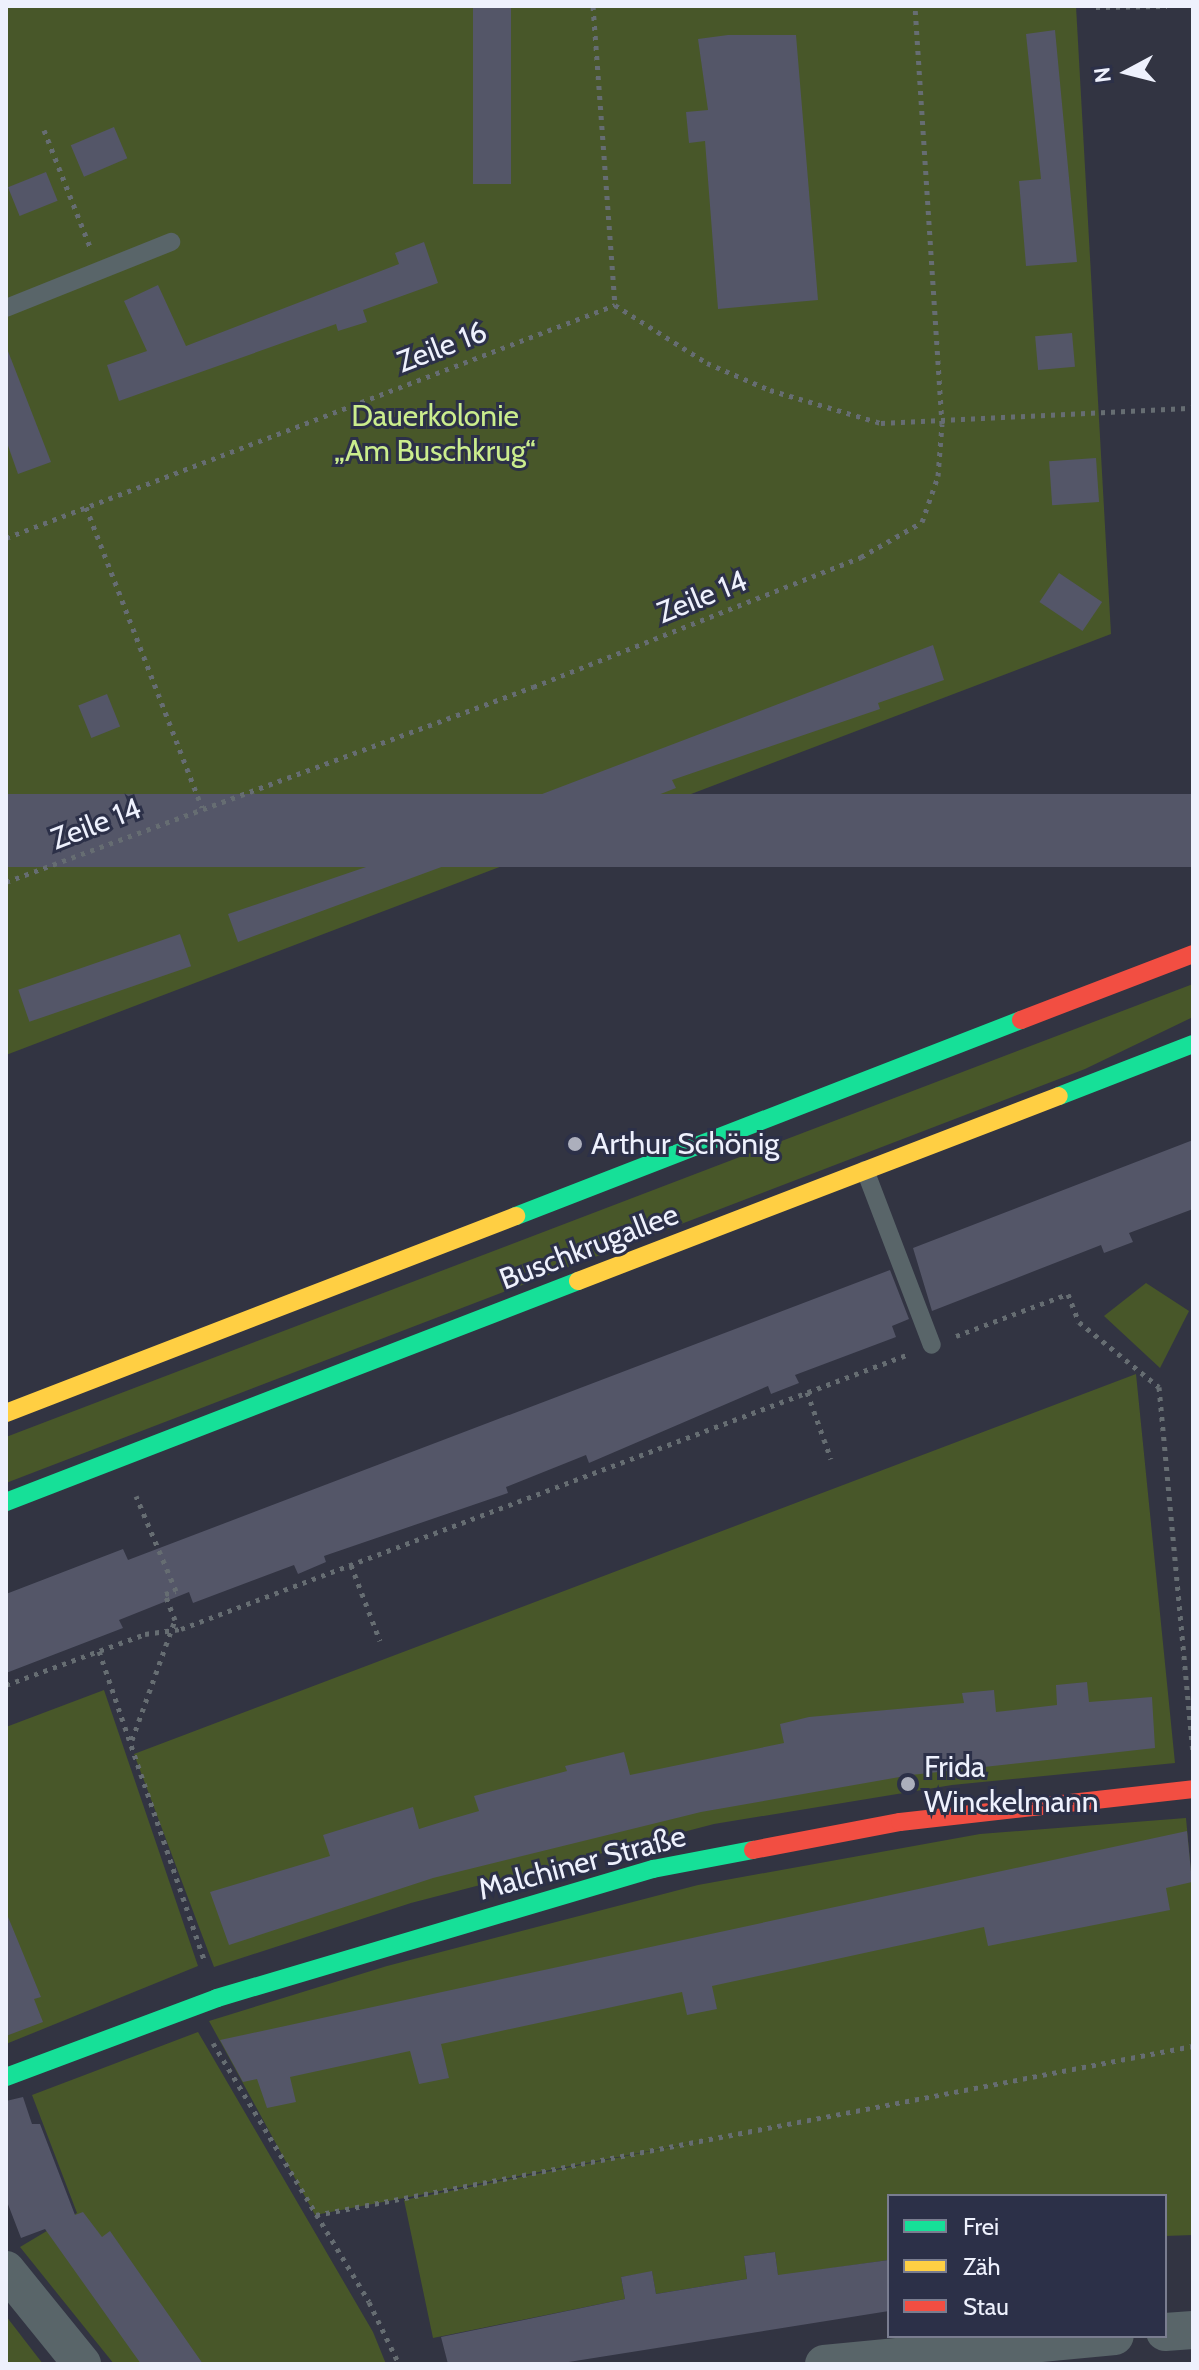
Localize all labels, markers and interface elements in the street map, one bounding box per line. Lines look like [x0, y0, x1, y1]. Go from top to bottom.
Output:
north arrow [1087, 32, 1167, 112]
text: N [1088, 66, 1117, 84]
street label: Zeile 16 [392, 313, 492, 381]
park label: Dauerkolonie „Am Buschkrug“ [334, 398, 536, 468]
street label: Zeile 14 [652, 563, 752, 631]
street label: Zeile 14 [46, 790, 146, 858]
place label: Arthur Schönig [591, 1126, 779, 1162]
marker: Arthur Schönig [566, 1135, 584, 1153]
street label: Buschkrugallee [495, 1196, 683, 1298]
place label: Frida Winckelmann [924, 1749, 1098, 1820]
marker: Frida Winckelmann [899, 1775, 917, 1793]
street label: Malchiner Straße [474, 1818, 690, 1908]
legend [887, 2194, 1167, 2338]
text: Frei [963, 2212, 999, 2241]
text: Zäh [963, 2252, 1000, 2281]
text: Stau [963, 2292, 1009, 2321]

